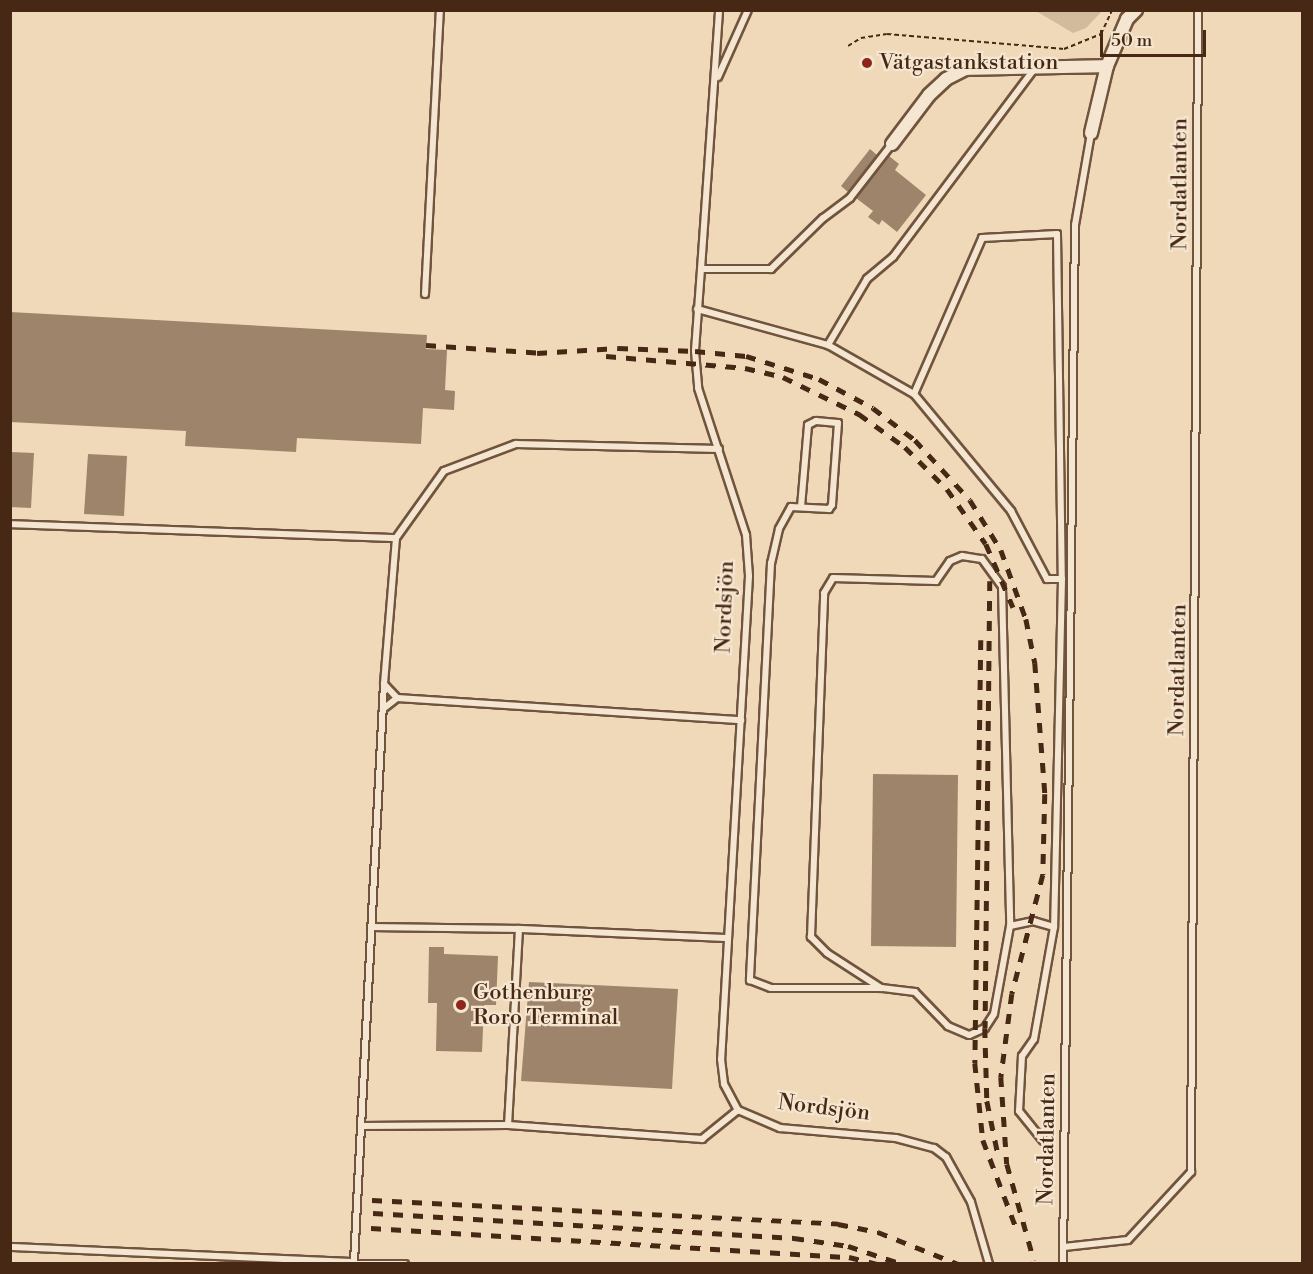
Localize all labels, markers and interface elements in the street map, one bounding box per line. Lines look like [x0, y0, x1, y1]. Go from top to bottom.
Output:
scale bar [1103, 18, 1210, 56]
text: 50 m [1111, 29, 1152, 52]
place label: Vätgastankstation [879, 50, 1058, 76]
marker: Vätgastankstation [860, 56, 874, 70]
street label: Nordatlanten [1167, 118, 1193, 250]
street label: Nordsjön [710, 560, 740, 654]
street label: Nordatlanten [1164, 604, 1192, 736]
place label: Gothenburg Roro Terminal [473, 979, 618, 1030]
marker: Gothenburg Roro Terminal [454, 998, 468, 1012]
street label: Nordatlanten [1033, 1073, 1061, 1205]
street label: Nordsjön [776, 1089, 872, 1127]

